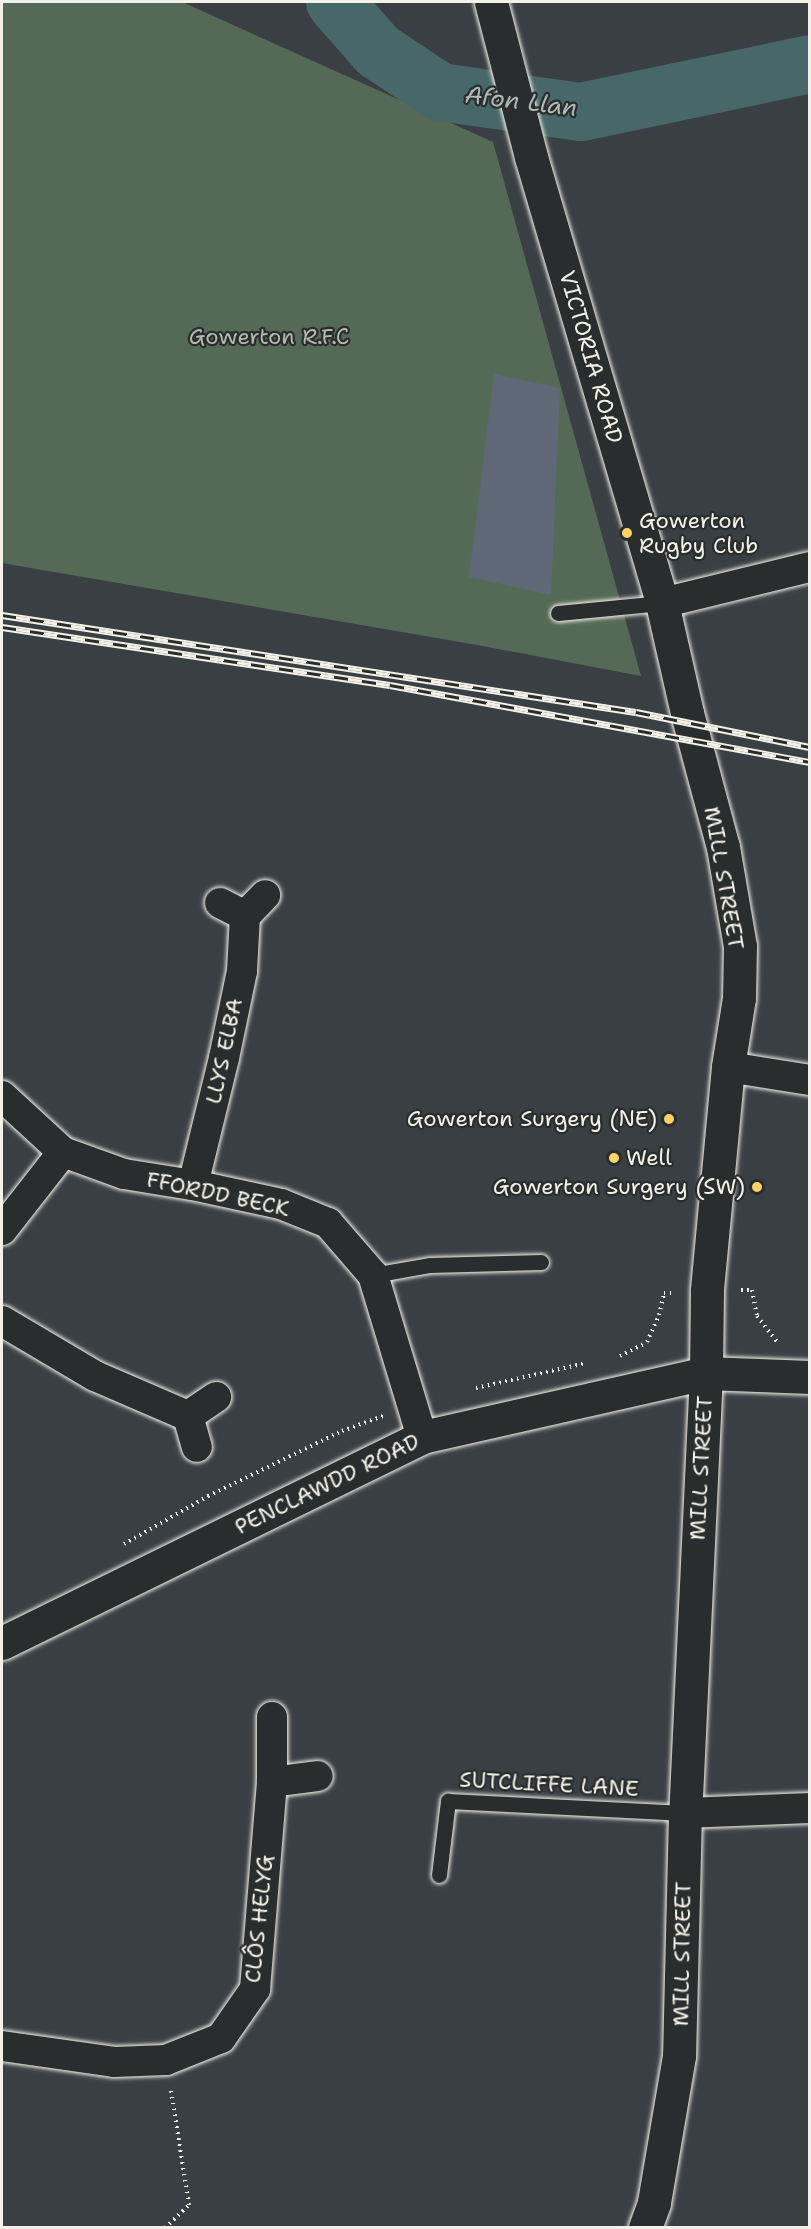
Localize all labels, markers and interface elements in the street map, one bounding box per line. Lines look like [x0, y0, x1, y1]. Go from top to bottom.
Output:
water label: Afon Llan [463, 81, 579, 123]
street label: VICTORIA ROAD [554, 268, 628, 446]
park label: Gowerton R.F.C [189, 324, 349, 350]
place label: Gowerton Rugby Club [639, 507, 758, 558]
marker: Gowerton Rugby Club [620, 526, 634, 540]
street label: MILL STREET [698, 804, 750, 952]
street label: LLYS ELBA [200, 996, 248, 1106]
place label: Gowerton Surgery (NE) [407, 1106, 657, 1132]
marker: Gowerton Surgery (NE) [662, 1112, 676, 1126]
place label: Well [626, 1145, 672, 1171]
marker: Well [607, 1151, 621, 1165]
street label: FFORDD BECK [144, 1166, 292, 1222]
place label: Gowerton Surgery (SW) [493, 1174, 745, 1200]
marker: Gowerton Surgery (SW) [750, 1180, 764, 1194]
street label: MILL STREET [684, 1395, 718, 1541]
street label: PENCLAWDD ROAD [230, 1428, 424, 1540]
street label: SUTCLIFFE LANE [459, 1766, 639, 1802]
street label: CLÔS HELYG [239, 1854, 279, 1984]
street label: MILL STREET [668, 1881, 696, 2027]

